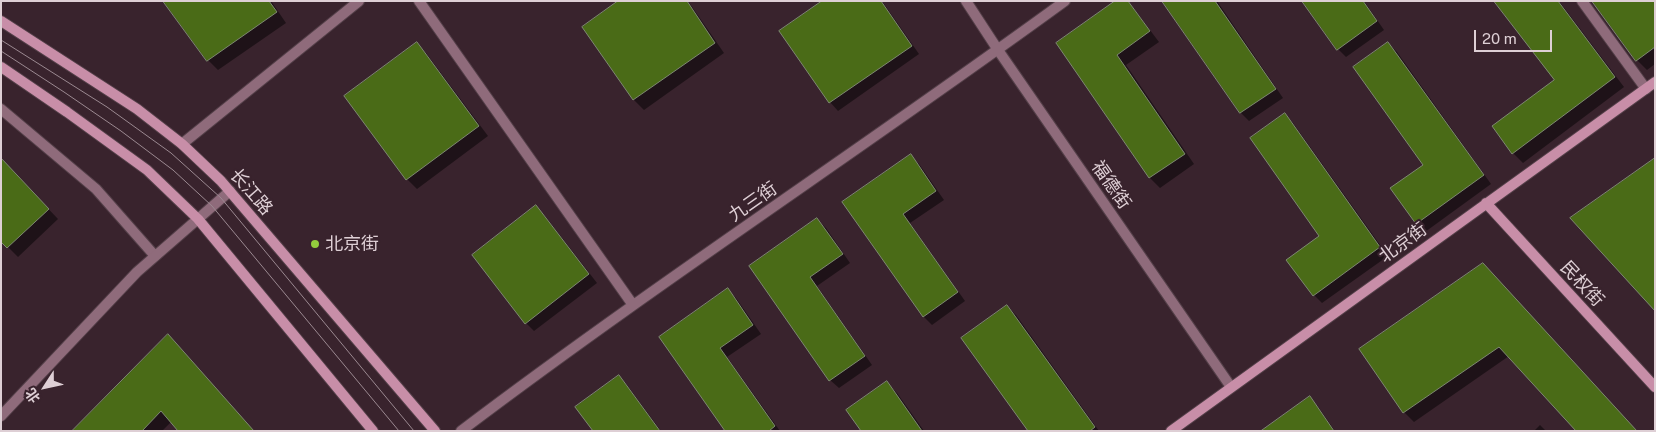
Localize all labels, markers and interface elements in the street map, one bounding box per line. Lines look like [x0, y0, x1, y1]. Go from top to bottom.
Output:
scale bar [1476, 20, 1554, 52]
text: 20 m [1482, 30, 1517, 47]
street label: 福德街 [1087, 157, 1135, 213]
street label: 长江路 [225, 165, 277, 219]
street label: 九三街 [725, 178, 781, 226]
street label: 北京街 [1375, 218, 1431, 268]
place label: 北京街 [325, 233, 379, 255]
marker: 北京街 [309, 238, 321, 250]
street label: 民权街 [1556, 257, 1608, 311]
north arrow [20, 362, 70, 412]
text: 北 [22, 385, 43, 406]

